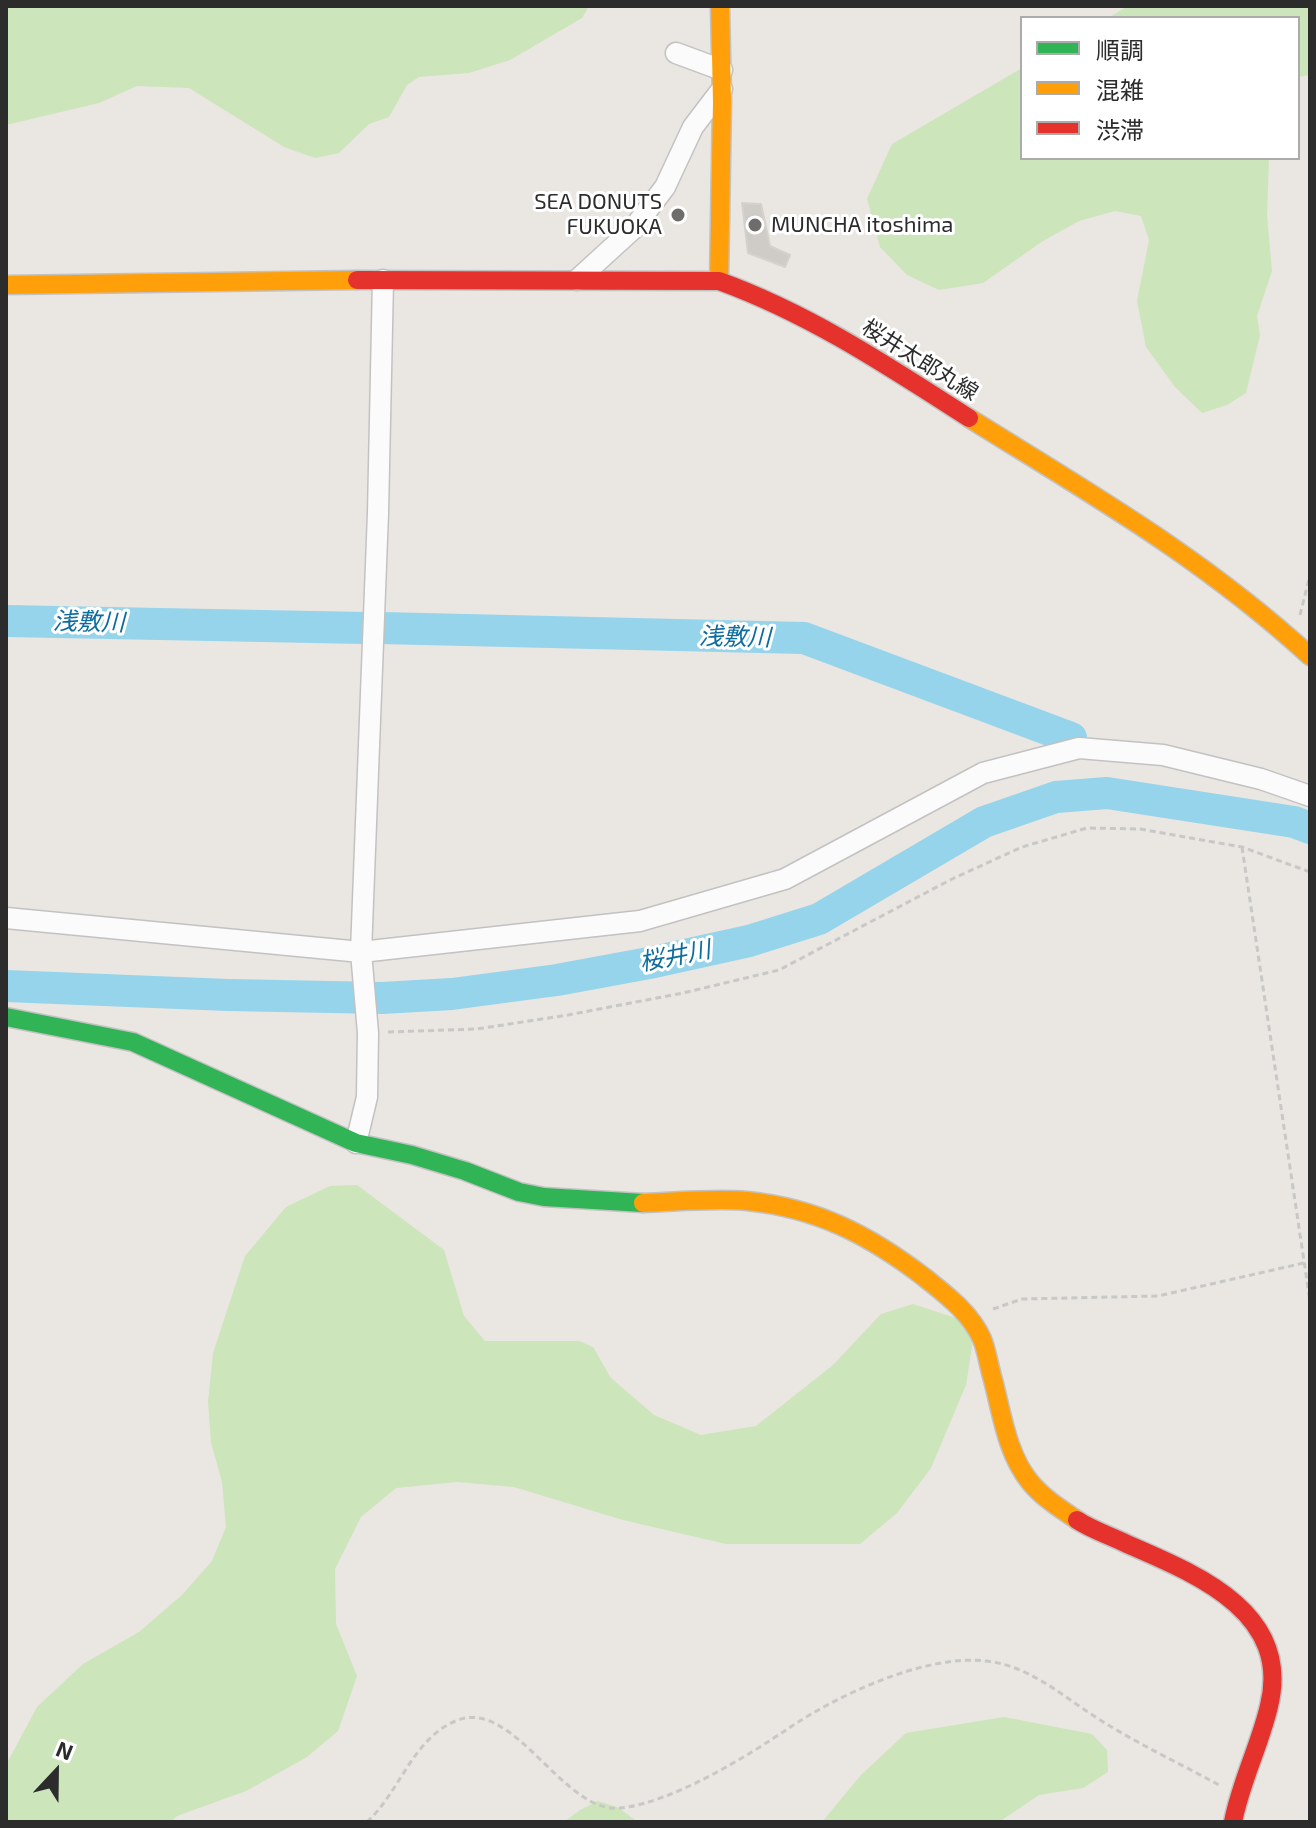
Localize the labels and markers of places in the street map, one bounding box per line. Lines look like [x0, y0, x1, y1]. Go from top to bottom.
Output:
place label: SEA DONUTS FUKUOKA [534, 189, 662, 240]
marker: SEA DONUTS FUKUOKA [669, 206, 687, 224]
place label: MUNCHA itoshima [771, 212, 953, 238]
marker: MUNCHA itoshima [746, 216, 764, 234]

